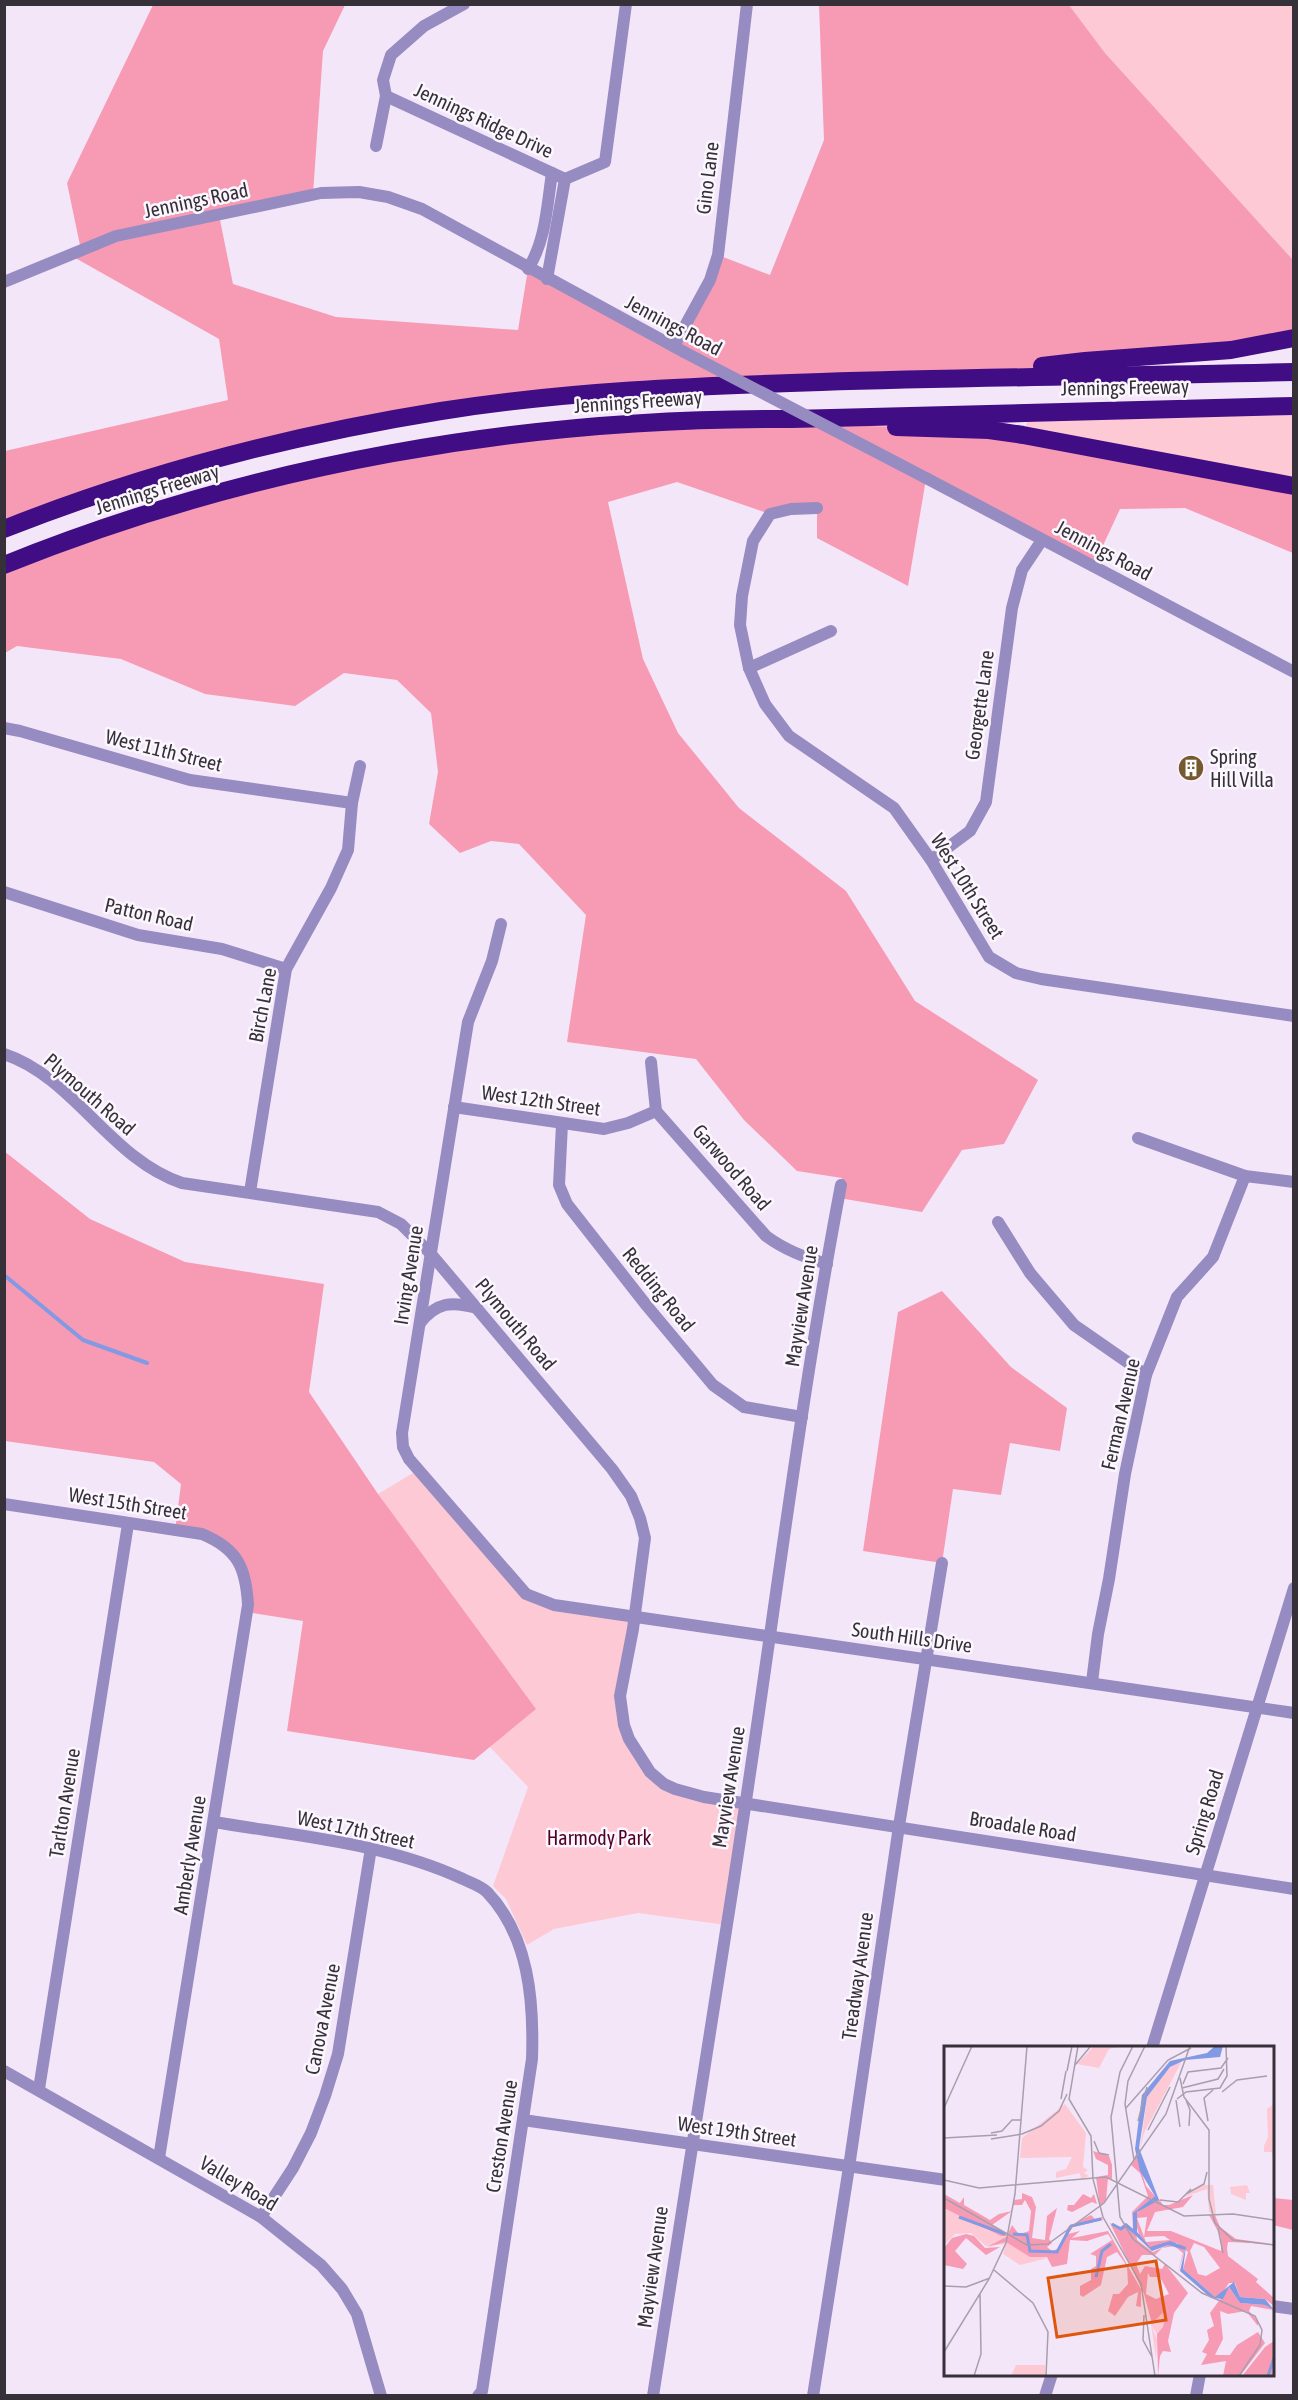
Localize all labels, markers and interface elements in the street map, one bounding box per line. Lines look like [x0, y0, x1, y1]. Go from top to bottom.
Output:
street label: Jennings Ridge Drive [411, 78, 557, 162]
street label: Gino Lane [691, 140, 723, 216]
street label: Jennings Road [142, 178, 250, 222]
street label: Jennings Road [622, 290, 726, 360]
street label: Jennings Freeway [1061, 374, 1189, 400]
street label: Jennings Freeway [573, 385, 703, 417]
street label: Jennings Freeway [92, 459, 222, 519]
street label: Jennings Road [1052, 515, 1156, 585]
street label: Georgette Lane [960, 649, 998, 761]
street label: West 11th Street [103, 724, 225, 776]
place label: Spring Hill Villa [1210, 745, 1274, 791]
building icon: Spring Hill Villa [1176, 753, 1206, 783]
street label: West 10th Street [927, 829, 1010, 943]
street label: Patton Road [103, 893, 195, 935]
street label: Birch Lane [243, 966, 281, 1044]
street label: Plymouth Road [40, 1048, 140, 1140]
street label: West 12th Street [480, 1080, 602, 1120]
street label: Garwood Road [688, 1119, 776, 1215]
street label: Irving Avenue [389, 1224, 427, 1326]
street label: Redding Road [618, 1242, 700, 1336]
street label: Mayview Avenue [780, 1244, 822, 1368]
street label: Plymouth Road [471, 1273, 561, 1375]
street label: Ferman Avenue [1096, 1356, 1144, 1472]
street label: West 15th Street [67, 1482, 189, 1524]
street label: South Hills Drive [850, 1617, 974, 1657]
street label: Mayview Avenue [707, 1725, 749, 1849]
street label: Tarlton Avenue [44, 1747, 84, 1859]
street label: Spring Road [1180, 1767, 1228, 1857]
street label: Amberly Avenue [168, 1794, 210, 1916]
street label: West 17th Street [295, 1805, 417, 1853]
street label: Broadale Road [968, 1806, 1078, 1846]
park label: Harmody Park [547, 1826, 651, 1849]
street label: Treadway Avenue [837, 1911, 877, 2041]
street label: Canova Avenue [300, 1962, 344, 2076]
inset map [944, 2046, 1274, 2376]
street label: Creston Avenue [481, 2078, 521, 2194]
street label: West 19th Street [676, 2111, 798, 2151]
street label: Valley Road [196, 2151, 282, 2215]
street label: Mayview Avenue [632, 2205, 672, 2329]

